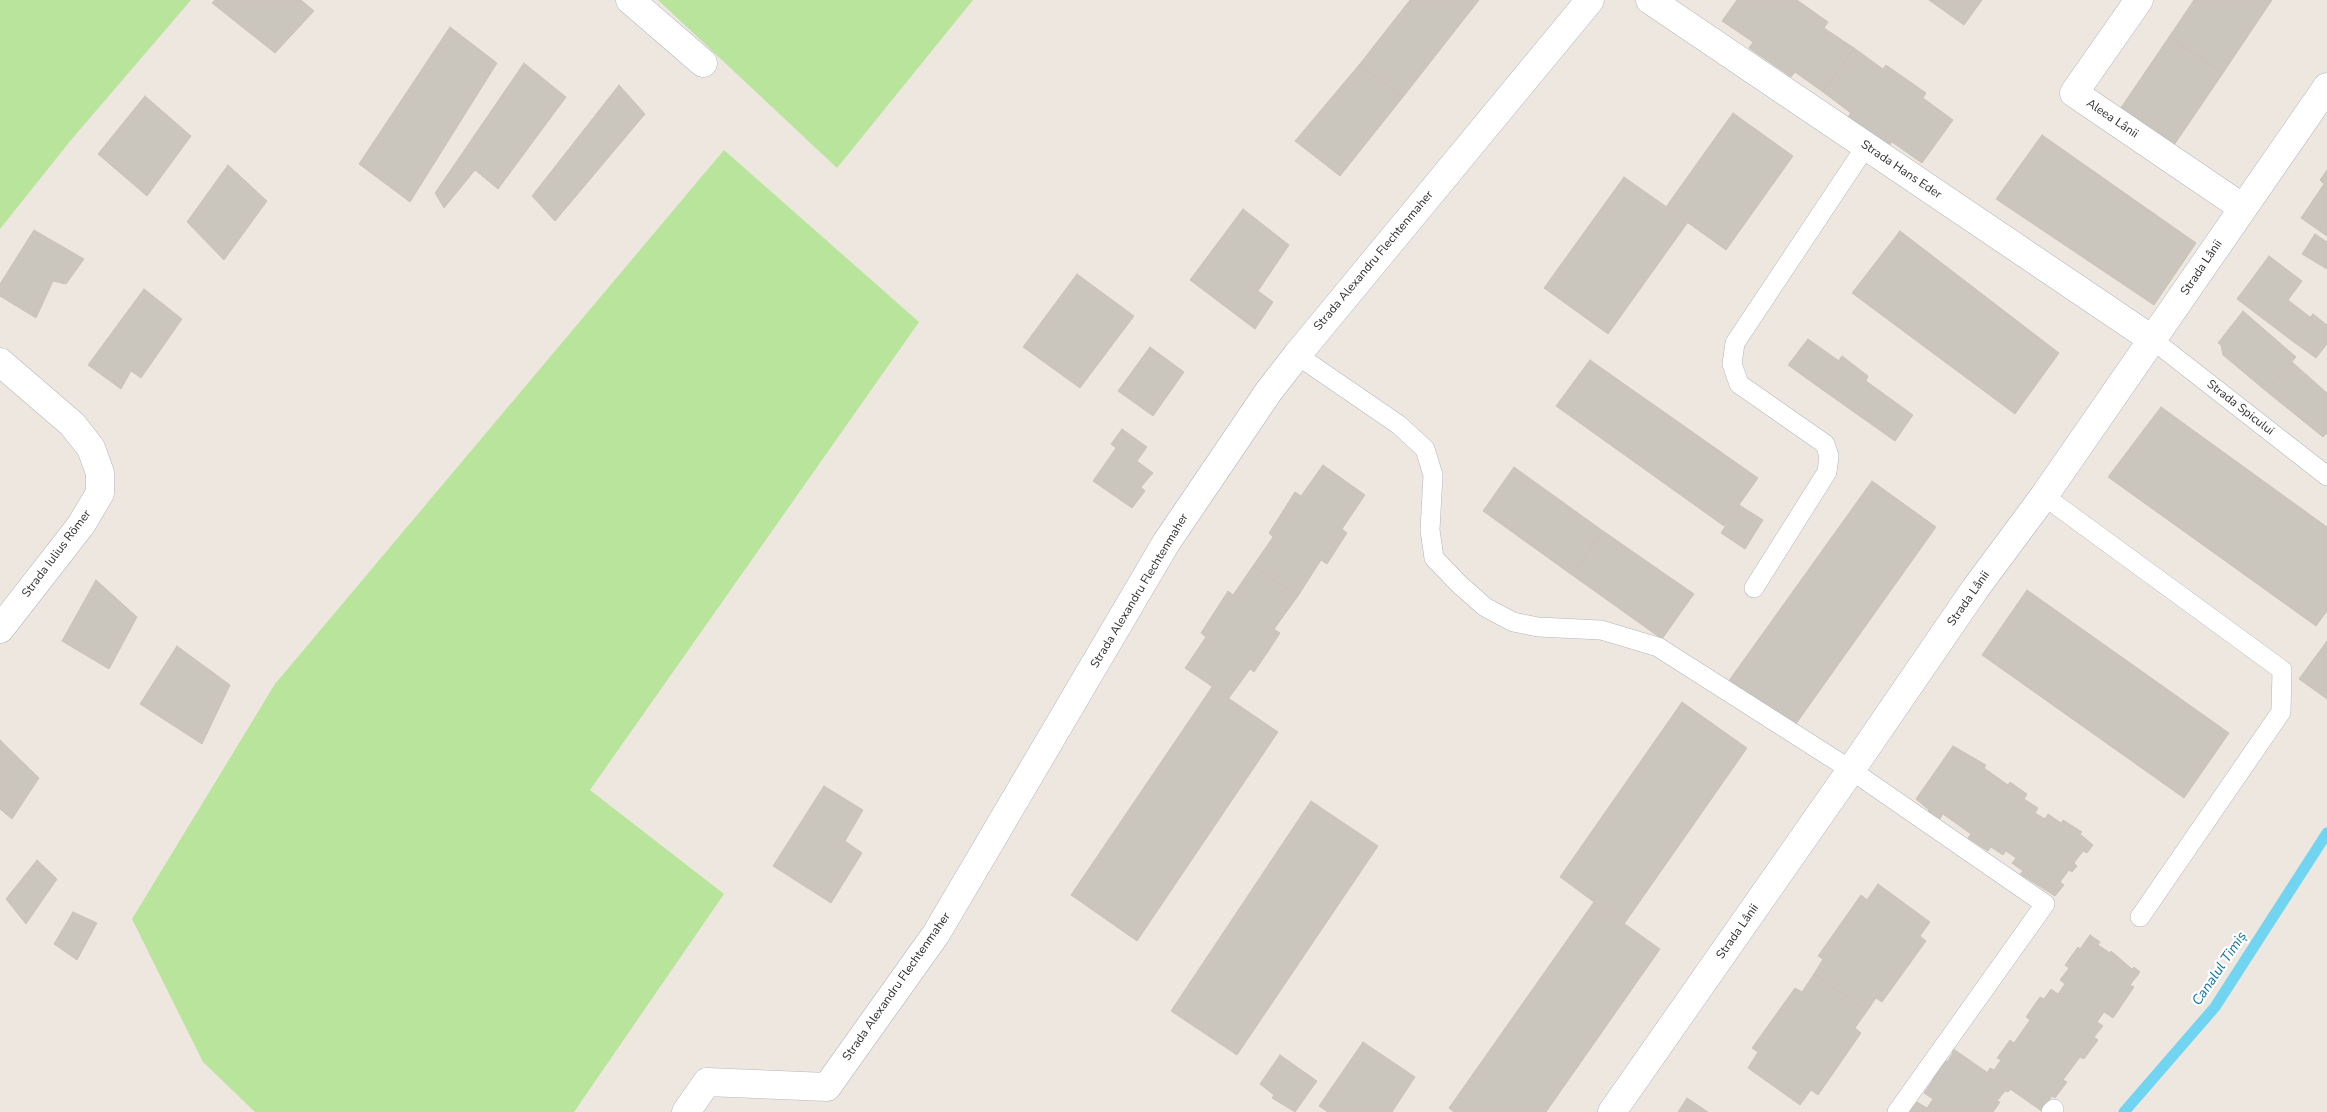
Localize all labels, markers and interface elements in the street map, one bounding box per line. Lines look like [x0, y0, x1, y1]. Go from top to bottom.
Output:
street label: Aleea Lânii [2083, 96, 2141, 142]
street label: Strada Hans Eder [1858, 138, 1944, 202]
street label: Strada Alexandru Flechtenmaher [1311, 188, 1437, 334]
street label: Strada Lânii [2178, 238, 2226, 298]
street label: Strada Spicului [2204, 377, 2276, 439]
street label: Strada Iulius Römer [19, 507, 95, 601]
street label: Strada Alexandru Flechtenmaher [1088, 511, 1192, 671]
street label: Strada Lânii [1945, 569, 1993, 629]
street label: Strada Lânii [1714, 902, 1762, 962]
street label: Strada Alexandru Flechtenmaher [840, 910, 954, 1064]
water label: Canalul Timiș [2189, 929, 2251, 1009]

